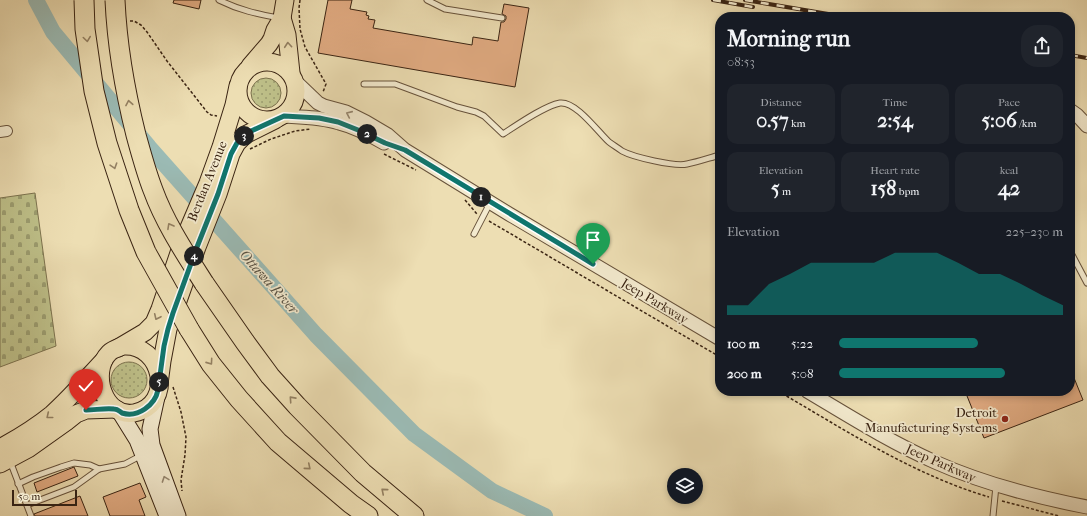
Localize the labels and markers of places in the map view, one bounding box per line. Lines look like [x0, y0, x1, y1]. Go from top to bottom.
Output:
pin: 2 [357, 124, 377, 144]
pin: 3 [234, 126, 254, 146]
pin: 1 [471, 187, 491, 207]
pin [576, 223, 610, 264]
pin: 4 [184, 246, 204, 266]
pin [69, 369, 103, 410]
pin: 5 [149, 372, 169, 392]
place label: Detroit Manufacturing Systems [865, 405, 997, 435]
marker: Detroit Manufacturing Systems [1000, 414, 1010, 424]

